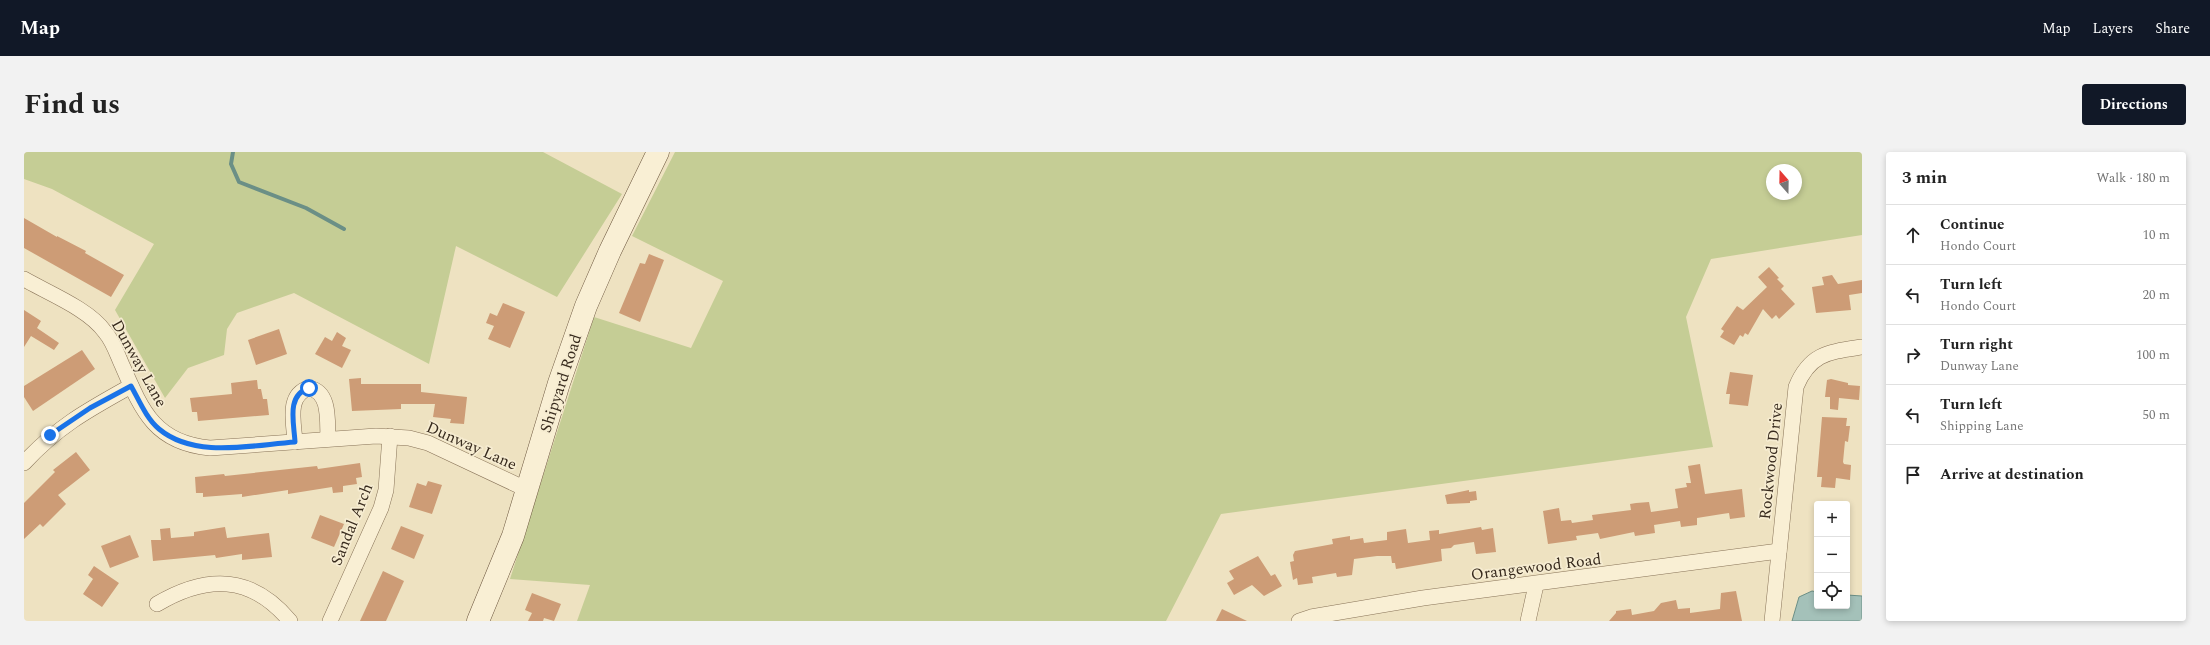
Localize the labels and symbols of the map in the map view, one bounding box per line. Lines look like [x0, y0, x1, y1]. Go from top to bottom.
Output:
north arrow [1766, 164, 1802, 200]
street label: Dunway Lane [105, 315, 173, 412]
street label: Shipyard Road [534, 331, 588, 436]
route start [300, 379, 318, 397]
street label: Rockwood Drive [1753, 401, 1789, 521]
street label: Dunway Lane [422, 415, 521, 477]
route end [41, 426, 59, 444]
street label: Sandal Arch [325, 480, 379, 569]
street label: Orangewood Road [1470, 547, 1603, 587]

